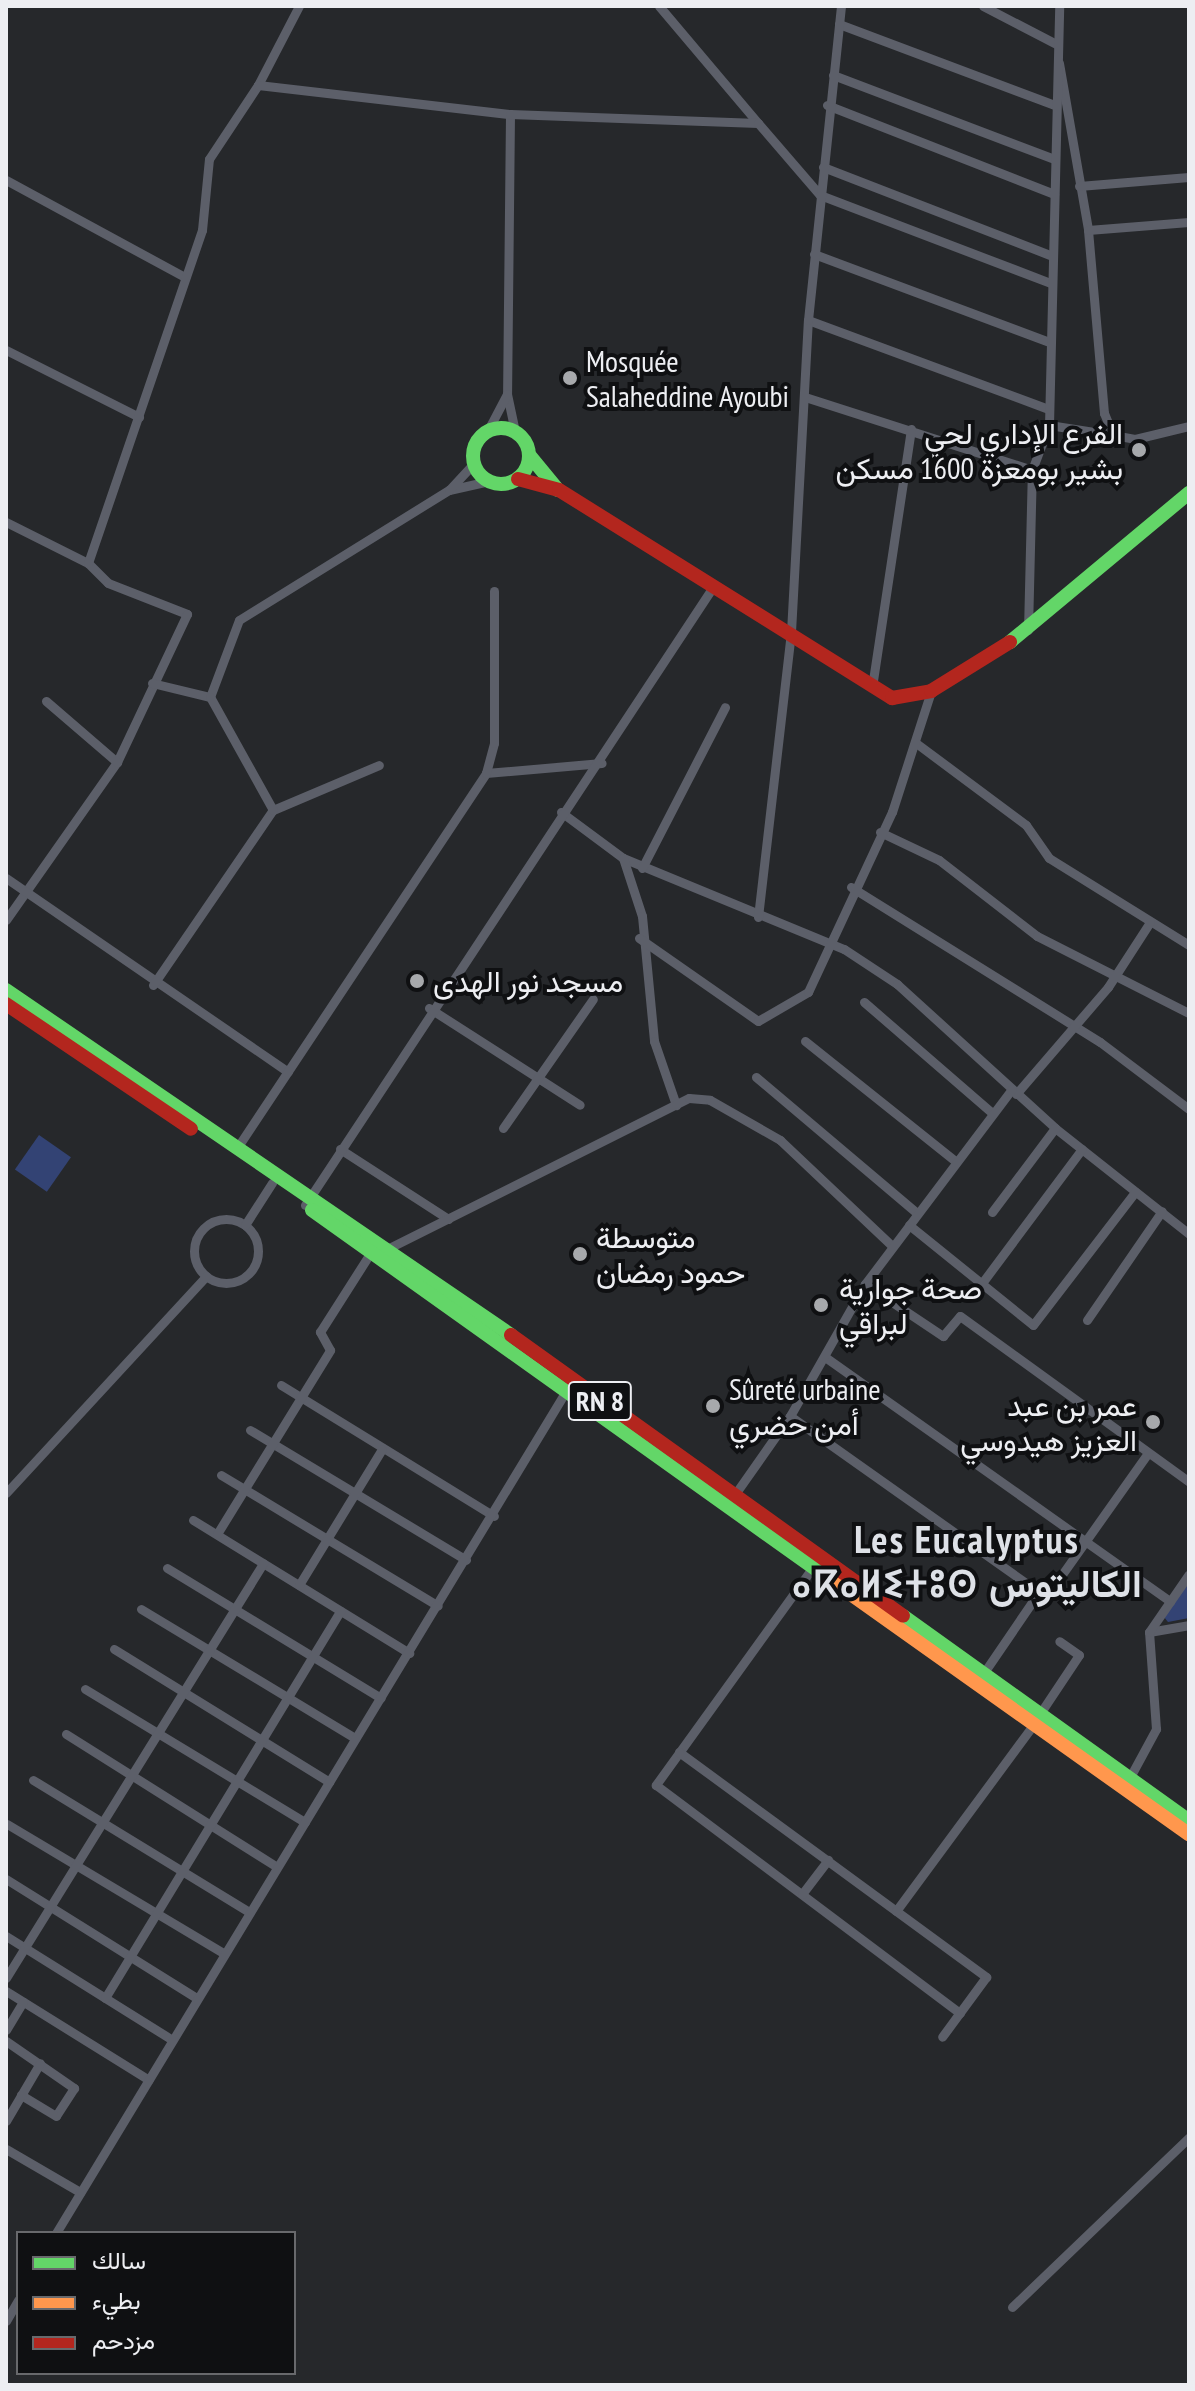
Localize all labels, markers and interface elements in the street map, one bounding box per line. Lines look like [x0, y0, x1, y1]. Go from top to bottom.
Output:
place label: Mosquée Salaheddine Ayoubi [586, 343, 790, 414]
marker: Mosquée Salaheddine Ayoubi [561, 369, 579, 387]
place label: الفرع الإداري لحي بشير بومعزة 1600 مسكن [835, 415, 1123, 486]
marker: الفرع الإداري لحي بشير بومعزة 1600 مسكن [1130, 441, 1148, 459]
place label: مسجد نور الهدى [433, 963, 623, 999]
marker: مسجد نور الهدى [408, 972, 426, 990]
place label: متوسطة حمود رمضان [596, 1219, 745, 1290]
marker: متوسطة حمود رمضان [571, 1245, 589, 1263]
place label: صحة جوارية لبراقي [839, 1270, 982, 1340]
marker: صحة جوارية لبراقي [810, 1294, 832, 1316]
place label: Sûreté urbaine أمن حضري [729, 1371, 881, 1442]
road number: RN 8 [566, 1377, 634, 1425]
place label: عمر بن عبد العزيز هيدوسي [960, 1387, 1137, 1458]
marker: Sûreté urbaine أمن حضري [704, 1397, 722, 1415]
marker: عمر بن عبد العزيز هيدوسي [1144, 1413, 1162, 1431]
district label: Les Eucalyptus ⴰⴽⴰⵍⵉⵜⵓⵙ الكاليتوس [801, 1516, 1133, 1606]
legend [16, 2231, 296, 2375]
text: سالك [92, 2245, 146, 2276]
text: بطيء [92, 2285, 141, 2316]
text: مزدحم [92, 2325, 155, 2356]

